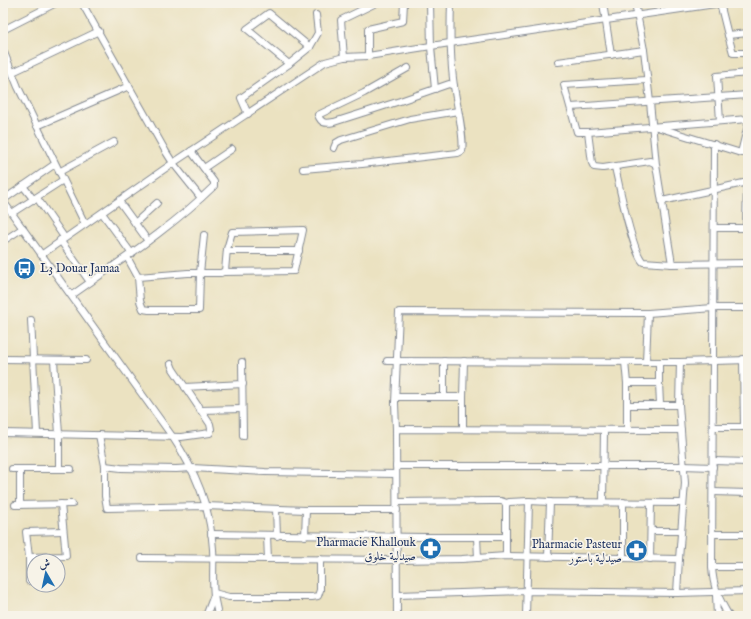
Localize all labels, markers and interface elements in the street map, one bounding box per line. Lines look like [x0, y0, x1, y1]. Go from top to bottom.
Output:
bus stop icon: L3 Douar Jamaa [12, 255, 38, 281]
place label: L3 Douar Jamaa [40, 261, 120, 277]
place label: Pharmacie Khallouk صيدلية خلوق [316, 535, 417, 564]
pharmacy icon: Pharmacie Khallouk صيدلية خلوق [418, 536, 444, 562]
place label: Pharmacie Pasteur صيدلية باستور [532, 537, 623, 566]
pharmacy icon: Pharmacie Pasteur صيدلية باستور [624, 538, 650, 564]
north arrow [26, 553, 66, 593]
text: ش [38, 556, 51, 572]

